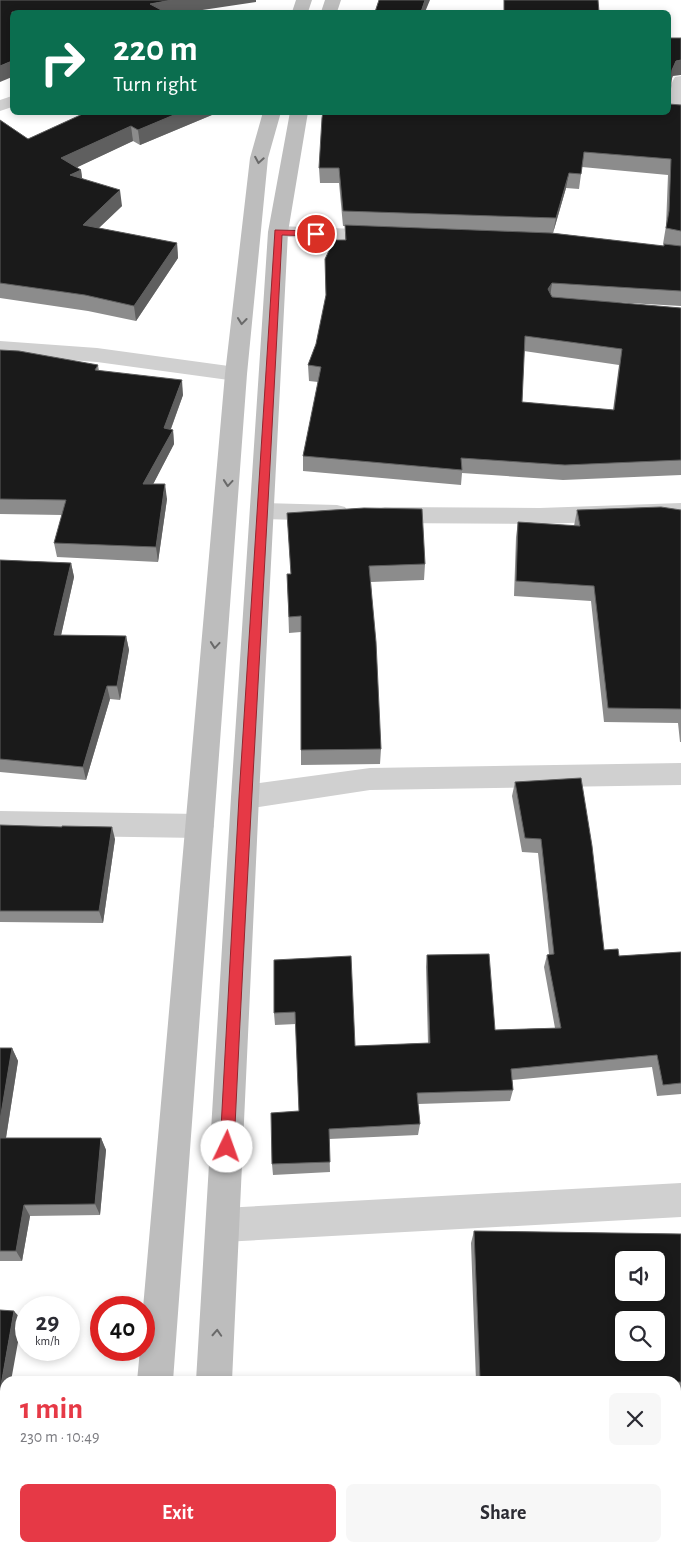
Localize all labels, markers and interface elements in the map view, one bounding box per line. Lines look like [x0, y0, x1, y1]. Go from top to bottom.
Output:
icon: right [30, 30, 95, 95]
text: 220 m [113, 32, 198, 67]
text: Turn right [113, 73, 197, 95]
one-way arrow [255, 155, 265, 164]
pin [295, 213, 337, 255]
icon: arrive [302, 220, 330, 248]
one-way arrow [237, 317, 248, 325]
one-way arrow [222, 479, 233, 487]
one-way arrow [209, 641, 220, 649]
position arrow [200, 1120, 252, 1172]
map controls [615, 1251, 665, 1361]
button: sound [615, 1251, 665, 1301]
speed limit sign: 40 [90, 1296, 155, 1361]
text: 29 [36, 1310, 59, 1335]
button: search [615, 1311, 665, 1361]
one-way arrow [211, 1328, 222, 1336]
text: km/h [35, 1335, 60, 1347]
button: close [609, 1393, 661, 1445]
text: 1 min [20, 1394, 83, 1424]
text: 230 m · 10:49 [20, 1429, 100, 1445]
button: Exit [20, 1484, 336, 1542]
button: Share [346, 1484, 661, 1542]

